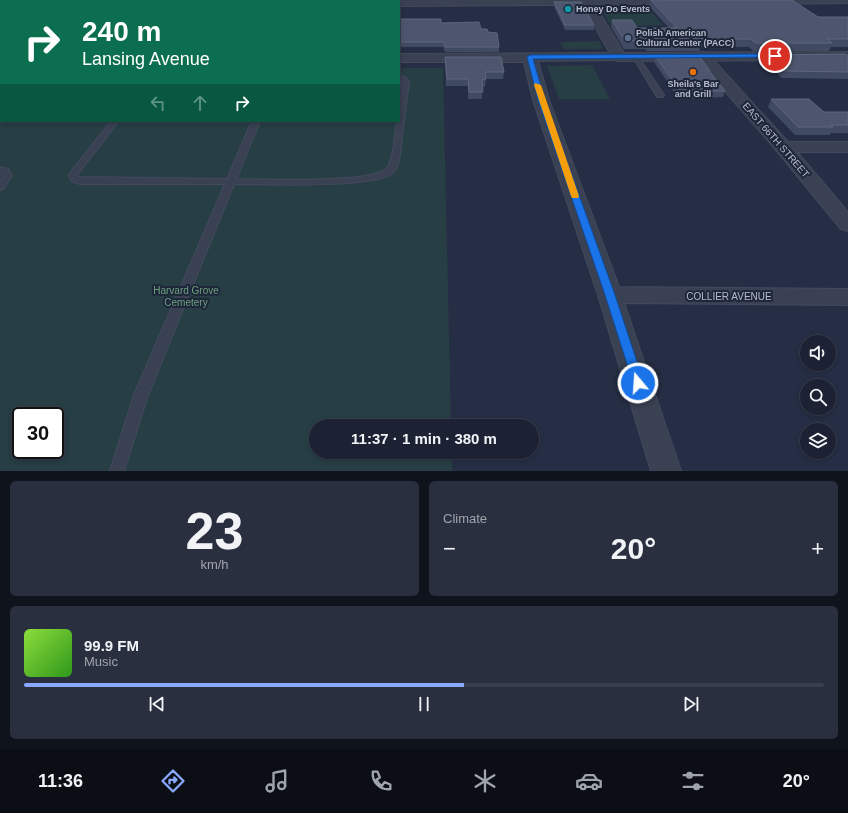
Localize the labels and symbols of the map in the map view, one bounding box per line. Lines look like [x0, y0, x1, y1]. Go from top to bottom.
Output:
marker: Honey Do Events [563, 4, 573, 14]
place label: Honey Do Events [576, 4, 650, 14]
place label: Polish American Cultural Center (PACC) [636, 28, 734, 48]
marker: Polish American Cultural Center (PACC) [623, 33, 633, 43]
pin [758, 39, 792, 73]
marker: Sheila's Bar and Grill [688, 67, 698, 77]
place label: Sheila's Bar and Grill [667, 79, 719, 99]
street label: EAST 66TH STREET [741, 100, 811, 180]
park label: Harvard Grove Cemetery [153, 285, 219, 308]
street label: COLLIER AVENUE [686, 291, 772, 302]
position arrow [617, 362, 659, 404]
speed limit sign: 30 [12, 407, 64, 459]

